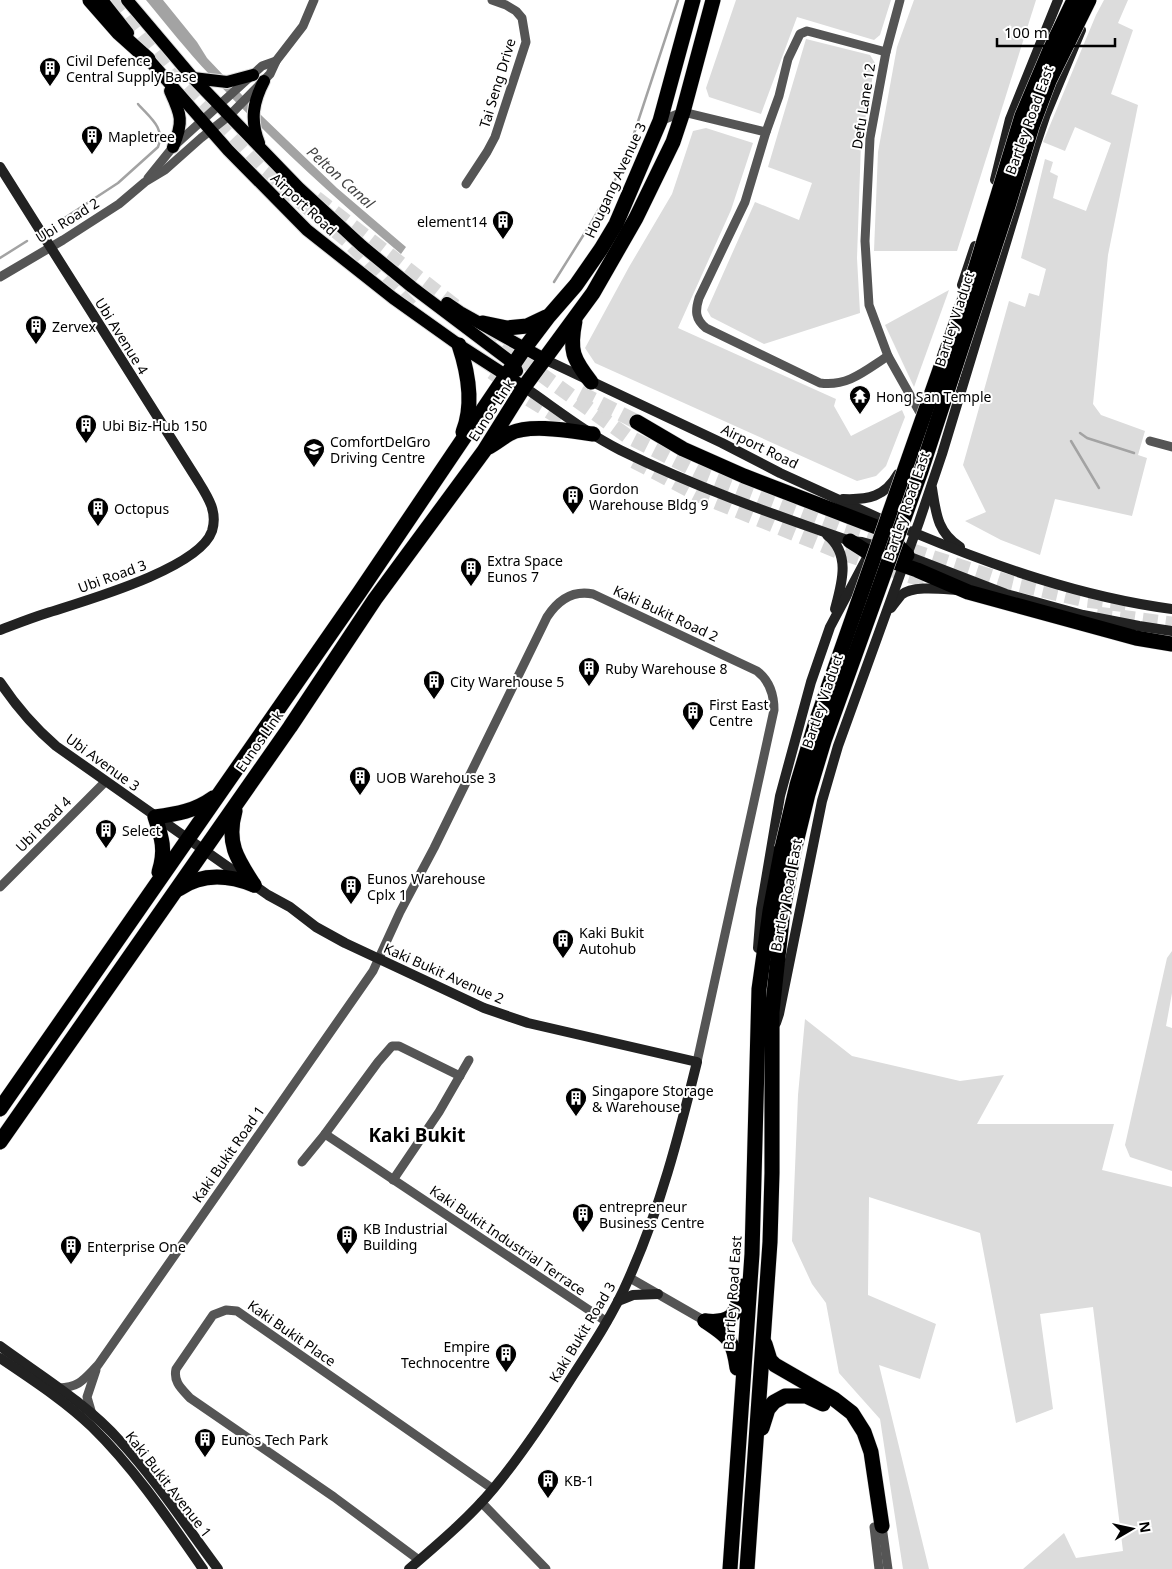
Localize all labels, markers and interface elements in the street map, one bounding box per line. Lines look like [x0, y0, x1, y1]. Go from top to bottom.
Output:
scale bar [997, 15, 1114, 47]
text: 100 m [1004, 22, 1048, 42]
street label: Tai Seng Drive [474, 36, 520, 130]
place label: Civil Defence Central Supply Base [66, 51, 197, 86]
building icon: Civil Defence Central Supply Base [38, 56, 62, 87]
street label: Defu Lane 12 [847, 62, 879, 150]
street label: Bartley Road East [1000, 63, 1058, 177]
street label: Hougang Avenue 3 [580, 119, 650, 241]
building icon: Mapletree [80, 124, 104, 155]
place label: Mapletree [108, 127, 175, 146]
water label: Pelton Canal [303, 141, 380, 213]
street label: Airport Road [267, 169, 341, 239]
street label: Ubi Road 2 [32, 193, 102, 247]
building icon: element14 [491, 209, 515, 240]
place label: element14 [417, 212, 487, 231]
street label: Bartley Viaduct [930, 269, 978, 369]
street label: Ubi Avenue 4 [91, 294, 153, 378]
building icon: Zervex [24, 314, 48, 345]
place label: Zervex [52, 317, 96, 336]
street label: Eunos Link [464, 375, 519, 445]
temple icon: Hong San Temple [848, 384, 872, 415]
place label: Hong San Temple [876, 387, 992, 406]
building icon: Ubi Biz-Hub 150 [74, 413, 98, 444]
place label: Ubi Biz-Hub 150 [102, 416, 207, 435]
street label: Airport Road [718, 419, 802, 473]
place label: ComfortDelGro Driving Centre [330, 432, 430, 467]
school or university icon: ComfortDelGro Driving Centre [302, 437, 326, 468]
street label: Bartley Road East [878, 449, 934, 563]
place label: Gordon Warehouse Bldg 9 [589, 479, 709, 514]
building icon: Gordon Warehouse Bldg 9 [561, 484, 585, 515]
building icon: Octopus [86, 496, 110, 527]
place label: Octopus [114, 499, 169, 518]
place label: Extra Space Eunos 7 [487, 551, 563, 586]
street label: Ubi Road 3 [75, 555, 149, 597]
building icon: Extra Space Eunos 7 [459, 556, 483, 587]
street label: Kaki Bukit Road 2 [610, 580, 722, 646]
street label: Bartley Viaduct [797, 651, 847, 751]
building icon: Ruby Warehouse 8 [577, 656, 601, 687]
place label: Ruby Warehouse 8 [605, 659, 728, 678]
building icon: City Warehouse 5 [422, 669, 446, 700]
place label: City Warehouse 5 [450, 672, 564, 691]
place label: First East Centre [709, 695, 768, 730]
building icon: First East Centre [681, 700, 705, 731]
street label: Eunos Link [231, 706, 287, 776]
street label: Ubi Avenue 3 [62, 729, 144, 795]
building icon: UOB Warehouse 3 [348, 765, 372, 796]
place label: UOB Warehouse 3 [376, 768, 496, 787]
street label: Ubi Road 4 [11, 792, 75, 856]
building icon: Select [94, 818, 118, 849]
place label: Select [122, 821, 161, 840]
street label: Bartley Road East [766, 837, 806, 953]
place label: Eunos Warehouse Cplx 1 [367, 869, 485, 904]
building icon: Eunos Warehouse Cplx 1 [339, 874, 363, 905]
place label: Kaki Bukit Autohub [579, 923, 644, 958]
building icon: Kaki Bukit Autohub [551, 928, 575, 959]
street label: Kaki Bukit Avenue 2 [381, 938, 507, 1008]
place label: Singapore Storage & Warehouse [592, 1081, 714, 1116]
building icon: Singapore Storage & Warehouse [564, 1086, 588, 1117]
street label: Kaki Bukit Road 1 [188, 1102, 268, 1206]
district label: Kaki Bukit [368, 1122, 466, 1148]
street label: Kaki Bukit Industrial Terrace [426, 1181, 590, 1299]
place label: entrepreneur Business Centre [599, 1197, 705, 1232]
building icon: entrepreneur Business Centre [571, 1202, 595, 1233]
place label: KB Industrial Building [363, 1219, 448, 1254]
building icon: KB Industrial Building [335, 1224, 359, 1255]
building icon: Enterprise One [59, 1234, 83, 1265]
street label: Bartley Road East [719, 1235, 745, 1351]
place label: Enterprise One [87, 1237, 186, 1256]
street label: Kaki Bukit Road 3 [544, 1278, 620, 1386]
street label: Kaki Bukit Place [244, 1296, 340, 1370]
place label: Empire Technocentre [401, 1337, 490, 1372]
building icon: Empire Technocentre [494, 1342, 518, 1373]
street label: Kaki Bukit Avenue 1 [122, 1427, 216, 1541]
building icon: Eunos Tech Park [193, 1427, 217, 1458]
place label: Eunos Tech Park [221, 1430, 329, 1449]
building icon: KB-1 [536, 1468, 560, 1499]
place label: KB-1 [564, 1471, 594, 1490]
north arrow [1107, 1504, 1157, 1554]
text: N [1135, 1520, 1156, 1534]

